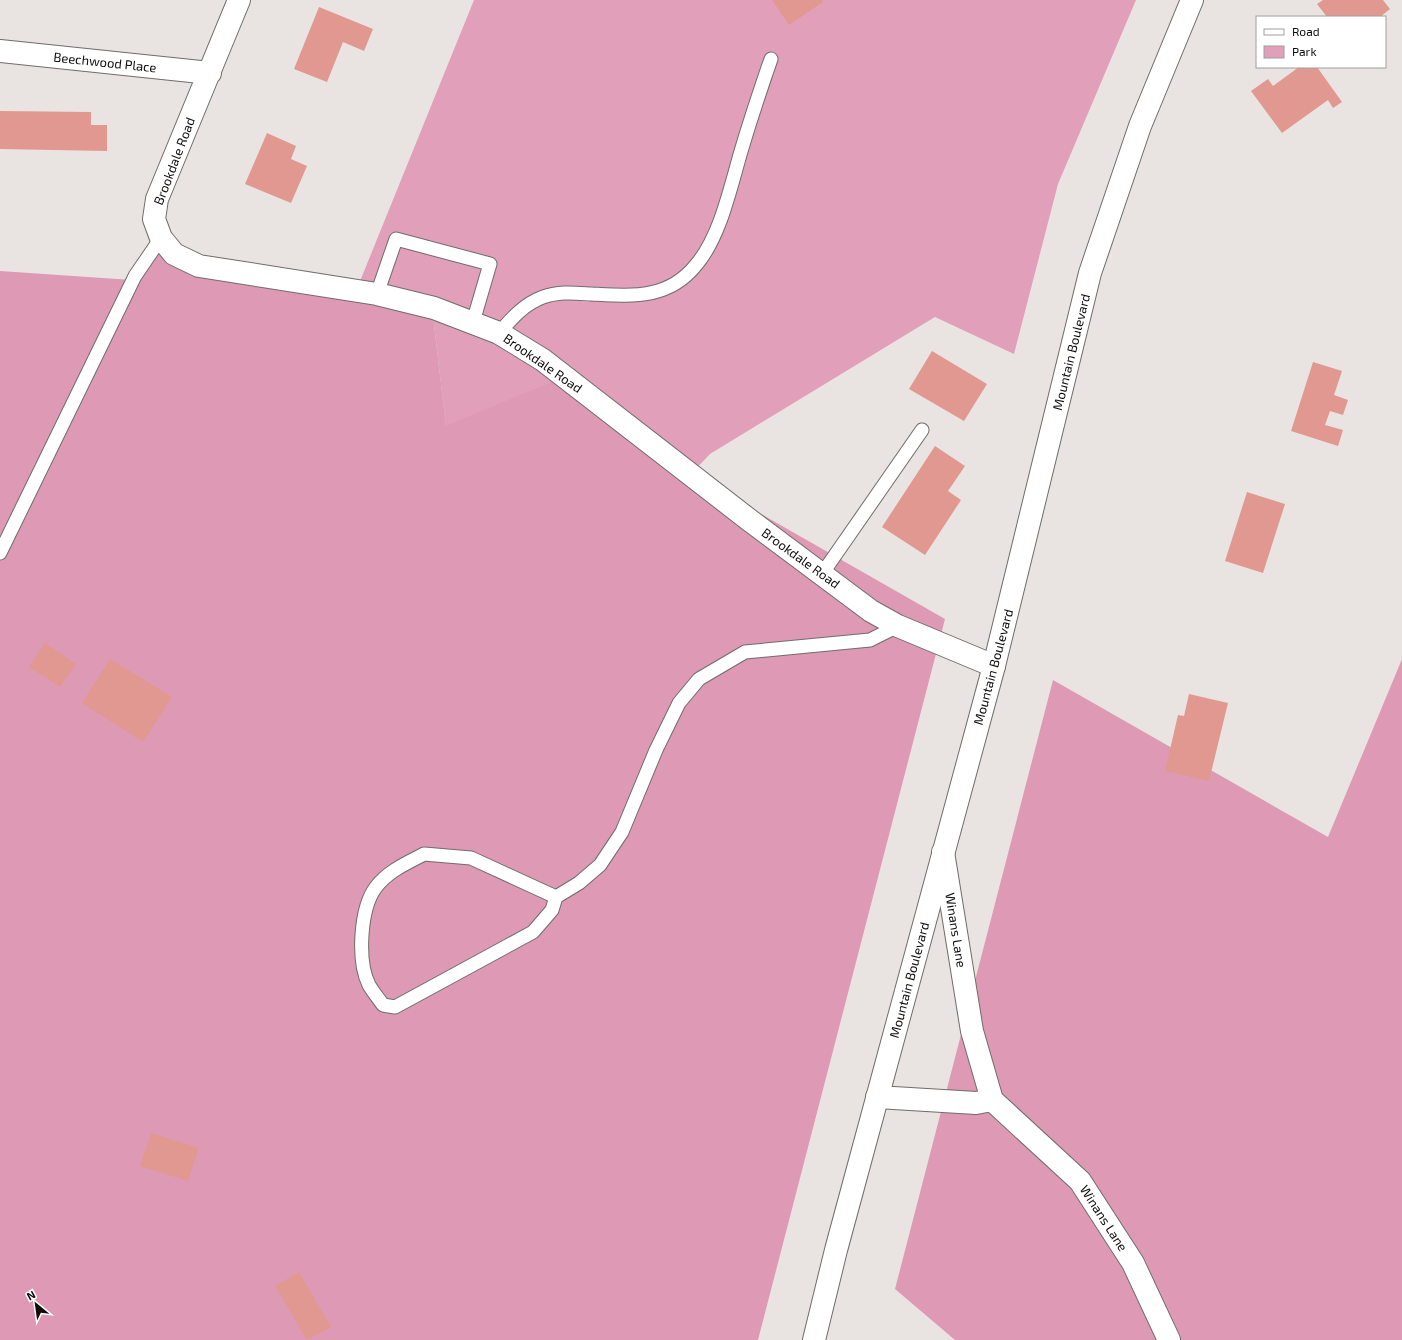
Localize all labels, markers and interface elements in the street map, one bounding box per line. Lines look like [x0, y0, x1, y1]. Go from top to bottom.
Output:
legend [1256, 16, 1386, 68]
text: Road [1292, 24, 1320, 38]
text: Park [1292, 44, 1317, 58]
street label: Beechwood Place [53, 49, 157, 75]
street label: Brookdale Road [150, 115, 198, 207]
street label: Mountain Boulevard [1049, 292, 1093, 412]
street label: Brookdale Road [500, 330, 586, 396]
street label: Brookdale Road [759, 524, 843, 592]
street label: Mountain Boulevard [970, 607, 1016, 727]
street label: Winans Lane [942, 891, 970, 969]
street label: Mountain Boulevard [886, 920, 932, 1040]
street label: Winans Lane [1077, 1182, 1131, 1254]
north arrow [16, 1284, 56, 1324]
text: N [24, 1287, 38, 1302]

